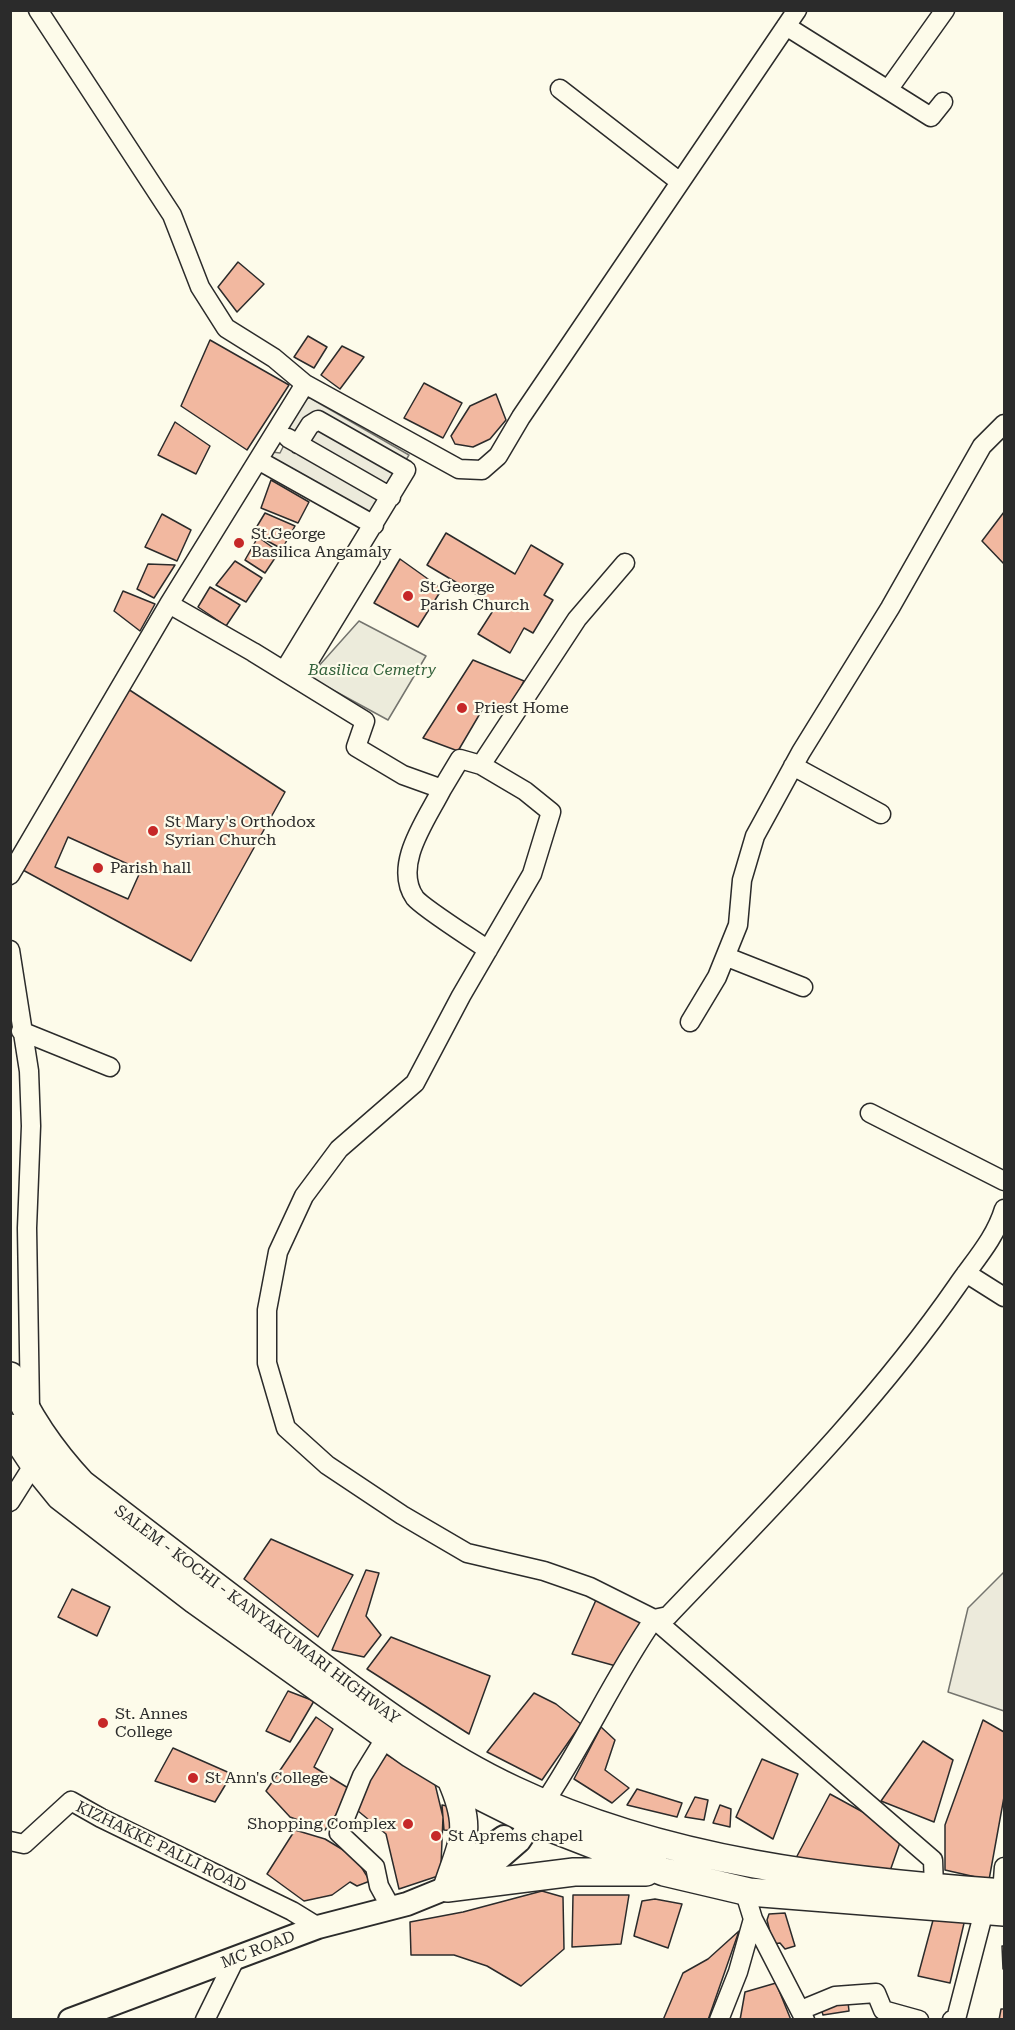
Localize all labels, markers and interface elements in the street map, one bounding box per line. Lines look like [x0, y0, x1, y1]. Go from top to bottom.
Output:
place label: St.George Basilica Angamaly [251, 524, 391, 562]
marker: St.George Basilica Angamaly [232, 536, 246, 550]
place label: St.George Parish Church [420, 577, 530, 615]
marker: St.George Parish Church [401, 589, 415, 603]
park label: Basilica Cemetry [308, 660, 436, 680]
place label: Priest Home [474, 698, 569, 718]
marker: Priest Home [455, 701, 469, 715]
place label: St Mary's Orthodox Syrian Church [165, 812, 315, 850]
marker: St Mary's Orthodox Syrian Church [146, 824, 160, 838]
place label: Parish hall [110, 858, 191, 878]
marker: Parish hall [91, 861, 105, 875]
street label: SALEM - KOCHI - KANYAKUMARI HIGHWAY [111, 1501, 403, 1729]
place label: St. Annes College [115, 1704, 188, 1742]
marker: St. Annes College [96, 1716, 110, 1730]
place label: St Ann's College [205, 1768, 328, 1788]
marker: St Ann's College [186, 1771, 200, 1785]
street label: KIZHAKKE PALLI ROAD [73, 1797, 249, 1897]
place label: Shopping Complex [247, 1814, 396, 1834]
marker: Shopping Complex [401, 1817, 415, 1831]
place label: St Aprems chapel [448, 1826, 583, 1846]
marker: St Aprems chapel [429, 1829, 443, 1843]
street label: MC ROAD [218, 1927, 298, 1973]

